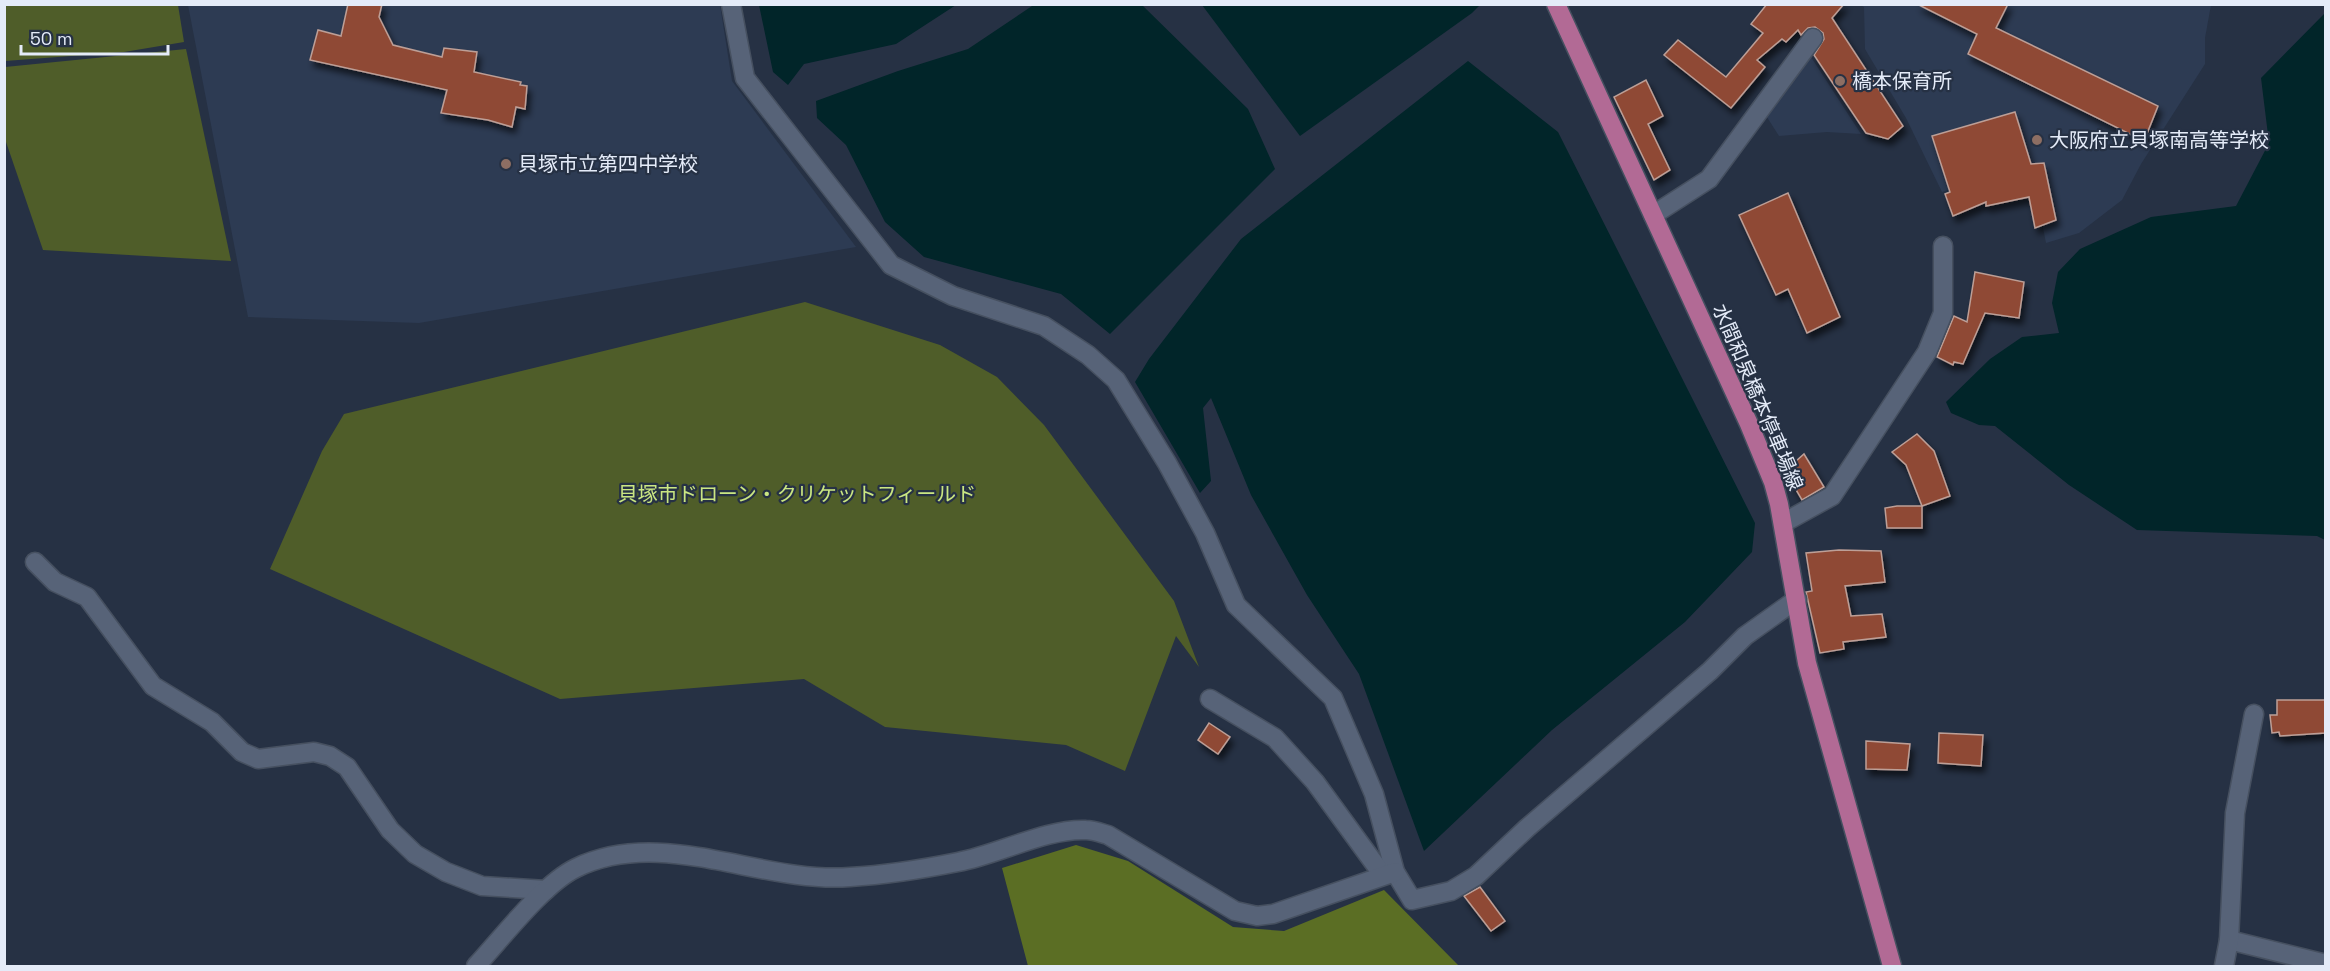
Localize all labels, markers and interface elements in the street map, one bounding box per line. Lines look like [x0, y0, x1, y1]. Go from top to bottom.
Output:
scale bar [21, 18, 168, 56]
text: 50 m [30, 27, 72, 50]
place label: 橋本保育所 [1852, 68, 1952, 94]
marker: 橋本保育所 [1833, 74, 1847, 88]
place label: 大阪府立貝塚南高等学校 [2049, 127, 2269, 153]
marker: 大阪府立貝塚南高等学校 [2030, 133, 2044, 147]
place label: 貝塚市立第四中学校 [518, 151, 698, 177]
marker: 貝塚市立第四中学校 [499, 157, 513, 171]
street label: 水間和泉橋本停車場線 [1707, 300, 1809, 494]
park label: 貝塚市ドローン・クリケットフィールド [618, 481, 976, 507]

